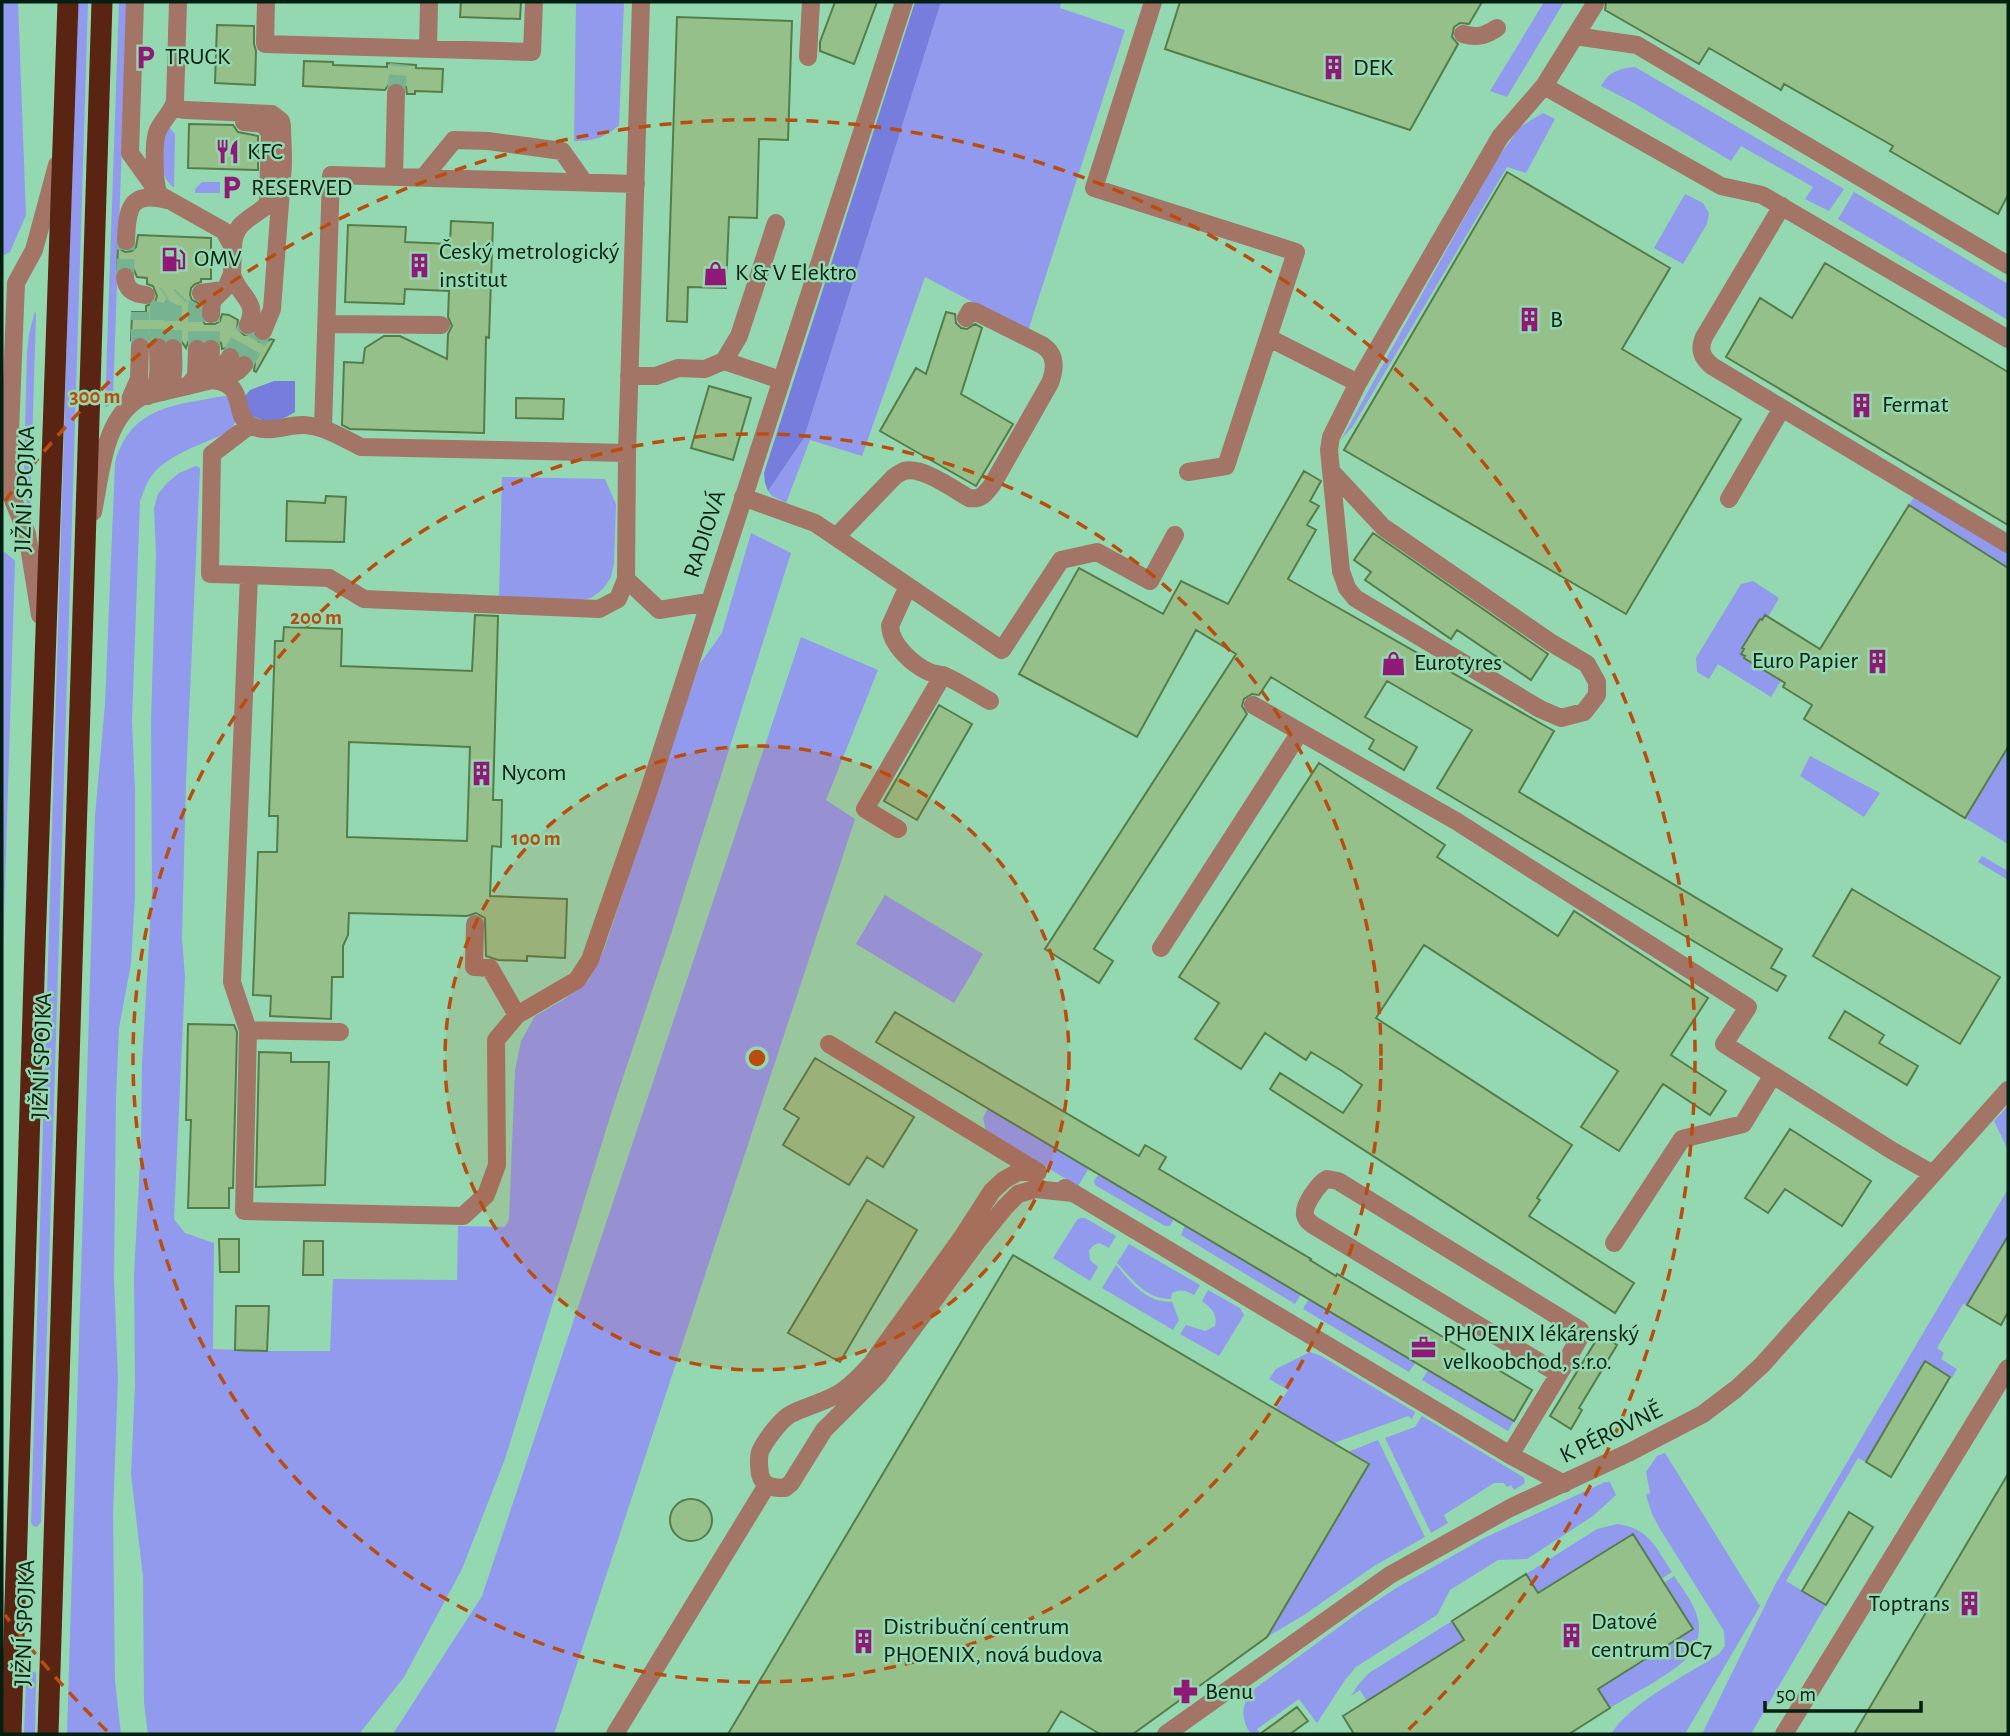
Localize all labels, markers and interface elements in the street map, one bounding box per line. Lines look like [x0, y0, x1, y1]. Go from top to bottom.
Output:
parking icon: TRUCK [131, 43, 159, 71]
place label: TRUCK [165, 45, 231, 69]
building icon: DEK [1319, 54, 1347, 82]
place label: DEK [1353, 56, 1394, 80]
restaurant icon: KFC [213, 138, 241, 166]
place label: KFC [247, 140, 283, 164]
parking icon: RESERVED [217, 174, 245, 202]
place label: RESERVED [251, 176, 352, 200]
place label: Český metrologický institut [439, 239, 619, 292]
fuel station icon: OMV [160, 245, 188, 273]
place label: OMV [194, 247, 242, 271]
building icon: Český metrologický institut [405, 252, 433, 280]
shop icon: K & V Elektro [701, 259, 729, 287]
place label: K & V Elektro [735, 261, 857, 285]
building icon: B [1516, 306, 1544, 334]
place label: B [1550, 308, 1563, 332]
text: 300 m [69, 386, 121, 407]
building icon: Fermat [1848, 391, 1876, 419]
place label: Fermat [1882, 393, 1949, 417]
street label: JIŽNÍ SPOJKA [9, 425, 39, 553]
street label: RADIOVÁ [678, 487, 730, 581]
text: 200 m [290, 607, 342, 628]
building icon: Euro Papier [1864, 647, 1892, 675]
shop icon: Eurotyres [1380, 649, 1408, 677]
place label: Euro Papier [1752, 649, 1858, 673]
place label: Eurotyres [1414, 651, 1502, 675]
building icon: Nycom [467, 759, 495, 787]
place label: Nycom [501, 761, 567, 785]
text: 100 m [511, 828, 561, 849]
street label: JIŽNÍ SPOJKA [26, 992, 56, 1120]
centre of rings [745, 1046, 769, 1070]
place label: PHOENIX lékárenský velkoobchod, s.r.o. [1443, 1322, 1639, 1374]
office icon: PHOENIX lékárenský velkoobchod, s.r.o. [1409, 1334, 1437, 1362]
street label: K PÉROVNĚ [1555, 1396, 1666, 1468]
street label: JIŽNÍ SPOJKA [9, 1559, 39, 1687]
building icon: Toptrans [1956, 1590, 1984, 1618]
place label: Toptrans [1869, 1592, 1950, 1616]
place label: Datové centrum DC7 [1591, 1610, 1712, 1662]
place label: Distribuční centrum PHOENIX, nová budova [883, 1615, 1103, 1667]
building icon: Datové centrum DC7 [1557, 1622, 1585, 1650]
building icon: Distribuční centrum PHOENIX, nová budova [849, 1627, 877, 1655]
scale bar [1765, 1670, 1921, 1714]
pharmacy icon: Benu [1171, 1678, 1199, 1706]
place label: Benu [1205, 1680, 1253, 1704]
text: 50 m [1776, 1684, 1816, 1705]

